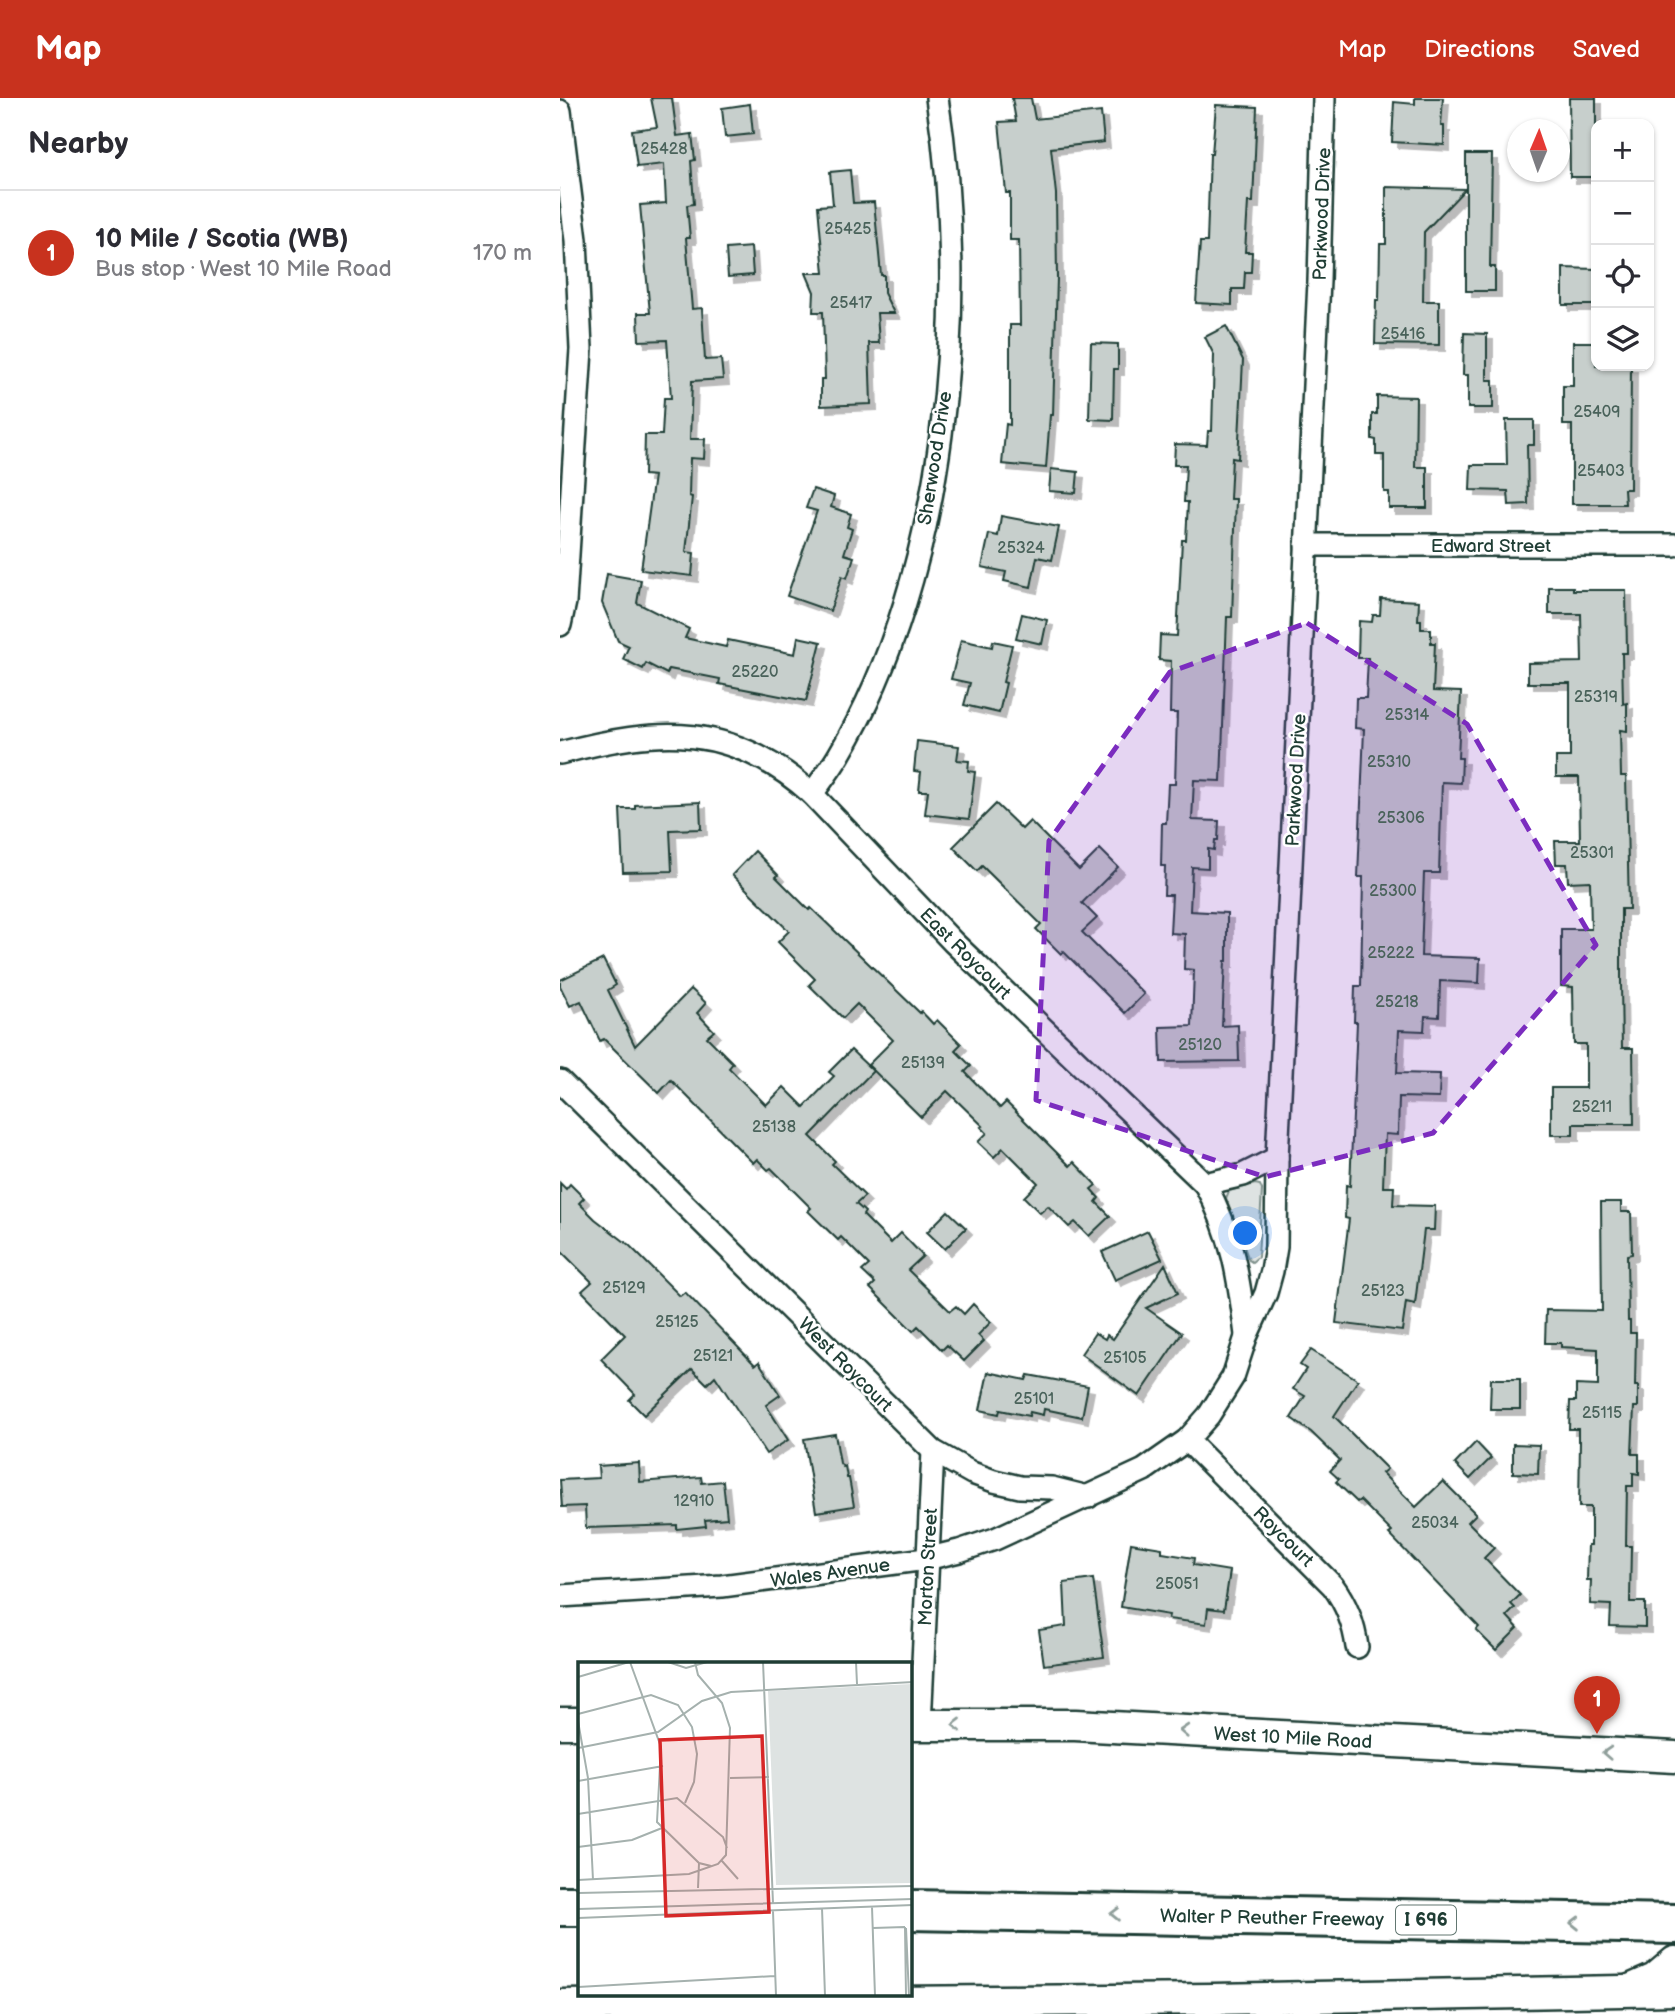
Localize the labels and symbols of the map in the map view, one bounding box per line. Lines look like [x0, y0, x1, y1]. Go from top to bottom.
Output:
north arrow [1507, 119, 1570, 182]
house number: 25428 [640, 140, 688, 159]
street label: Parkwood Drive [1309, 147, 1336, 281]
house number: 25425 [825, 220, 871, 239]
house number: 25417 [830, 294, 872, 313]
house number: 25416 [1381, 325, 1425, 344]
street label: Sherwood Drive [914, 390, 957, 527]
house number: 25409 [1573, 403, 1621, 422]
house number: 25403 [1577, 462, 1625, 481]
street label: Edward Street [1431, 535, 1551, 558]
house number: 25324 [997, 539, 1045, 558]
house number: 25220 [732, 663, 778, 682]
house number: 25319 [1574, 688, 1618, 707]
house number: 25314 [1385, 706, 1429, 725]
street label: Parkwood Drive [1282, 713, 1311, 847]
house number: 25310 [1367, 753, 1411, 772]
house number: 25306 [1377, 809, 1425, 828]
house number: 25301 [1570, 844, 1614, 863]
house number: 25300 [1369, 882, 1417, 901]
street label: East Roycourt [914, 904, 1016, 1005]
house number: 25222 [1368, 944, 1415, 963]
house number: 25218 [1375, 993, 1419, 1012]
house number: 25120 [1178, 1036, 1222, 1055]
house number: 25139 [901, 1054, 945, 1073]
house number: 25211 [1572, 1098, 1612, 1117]
house number: 25138 [752, 1118, 796, 1137]
your location [1228, 1216, 1262, 1250]
house number: 25129 [602, 1279, 646, 1298]
house number: 25123 [1361, 1282, 1405, 1301]
house number: 25125 [655, 1313, 699, 1332]
street label: West Roycourt [793, 1313, 897, 1417]
house number: 25121 [693, 1347, 733, 1366]
house number: 25105 [1103, 1349, 1147, 1368]
house number: 25101 [1014, 1390, 1054, 1409]
house number: 25115 [1582, 1404, 1622, 1423]
house number: 12910 [674, 1492, 714, 1511]
street label: Roycourt [1248, 1502, 1318, 1572]
street label: Morton Street [914, 1507, 943, 1627]
house number: 25034 [1411, 1514, 1459, 1533]
street label: Wales Avenue [769, 1554, 892, 1593]
house number: 25051 [1155, 1575, 1199, 1594]
inset map [578, 1662, 912, 1996]
pin: 1 [1574, 1676, 1620, 1734]
one-way arrow [951, 1717, 961, 1733]
street label: West 10 Mile Road [1213, 1723, 1373, 1754]
one-way arrow [1178, 1724, 1189, 1739]
one-way arrow [1601, 1746, 1612, 1761]
street label: Walter P Reuther Freeway [1160, 1905, 1385, 1932]
one-way arrow [1110, 1906, 1120, 1922]
road number: I 696 [1396, 1906, 1456, 1934]
one-way arrow [1570, 1915, 1581, 1930]

